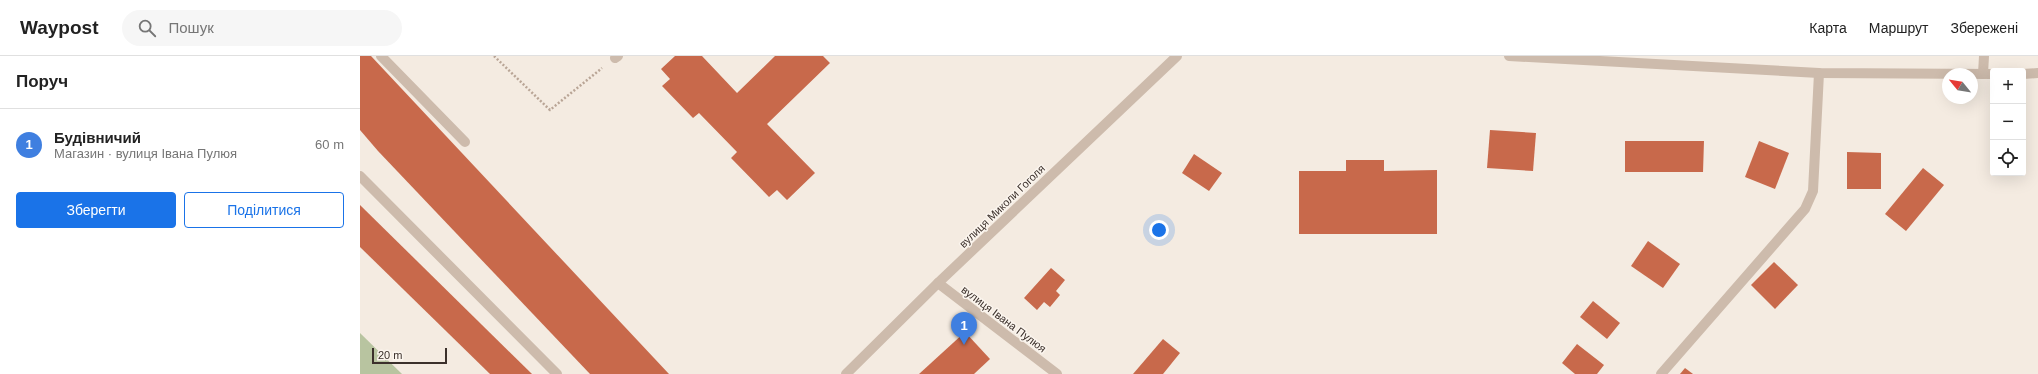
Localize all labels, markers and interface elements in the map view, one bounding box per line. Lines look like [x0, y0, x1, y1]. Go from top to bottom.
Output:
search box [122, 10, 402, 46]
text: Waypost [20, 17, 98, 38]
icon: search [136, 17, 158, 39]
text: Пошук [168, 19, 214, 36]
text: Карта [1809, 20, 1847, 36]
text: Маршрут [1869, 20, 1928, 36]
text: Збережені [1950, 20, 2018, 36]
north arrow [1942, 68, 1978, 104]
map controls [1990, 68, 2026, 176]
button: + [1990, 68, 2026, 104]
text: Поруч [16, 72, 68, 91]
button: − [1990, 104, 2026, 140]
text: Будівничий [54, 129, 141, 146]
text: 1 [25, 137, 33, 152]
text: 60 m [315, 137, 344, 152]
button: locate [1990, 140, 2026, 176]
text: Магазин · вулиця Івана Пулюя [54, 146, 237, 161]
street label: вулиця Миколи Гоголя [957, 162, 1047, 250]
button: Зберегти [16, 192, 176, 228]
button: Поділитися [184, 192, 344, 228]
your location [1149, 220, 1169, 240]
street label: вулиця Івана Пулюя [959, 283, 1049, 355]
pin: 1 [951, 312, 977, 345]
scale bar [372, 346, 447, 365]
text: 20 m [378, 349, 402, 361]

